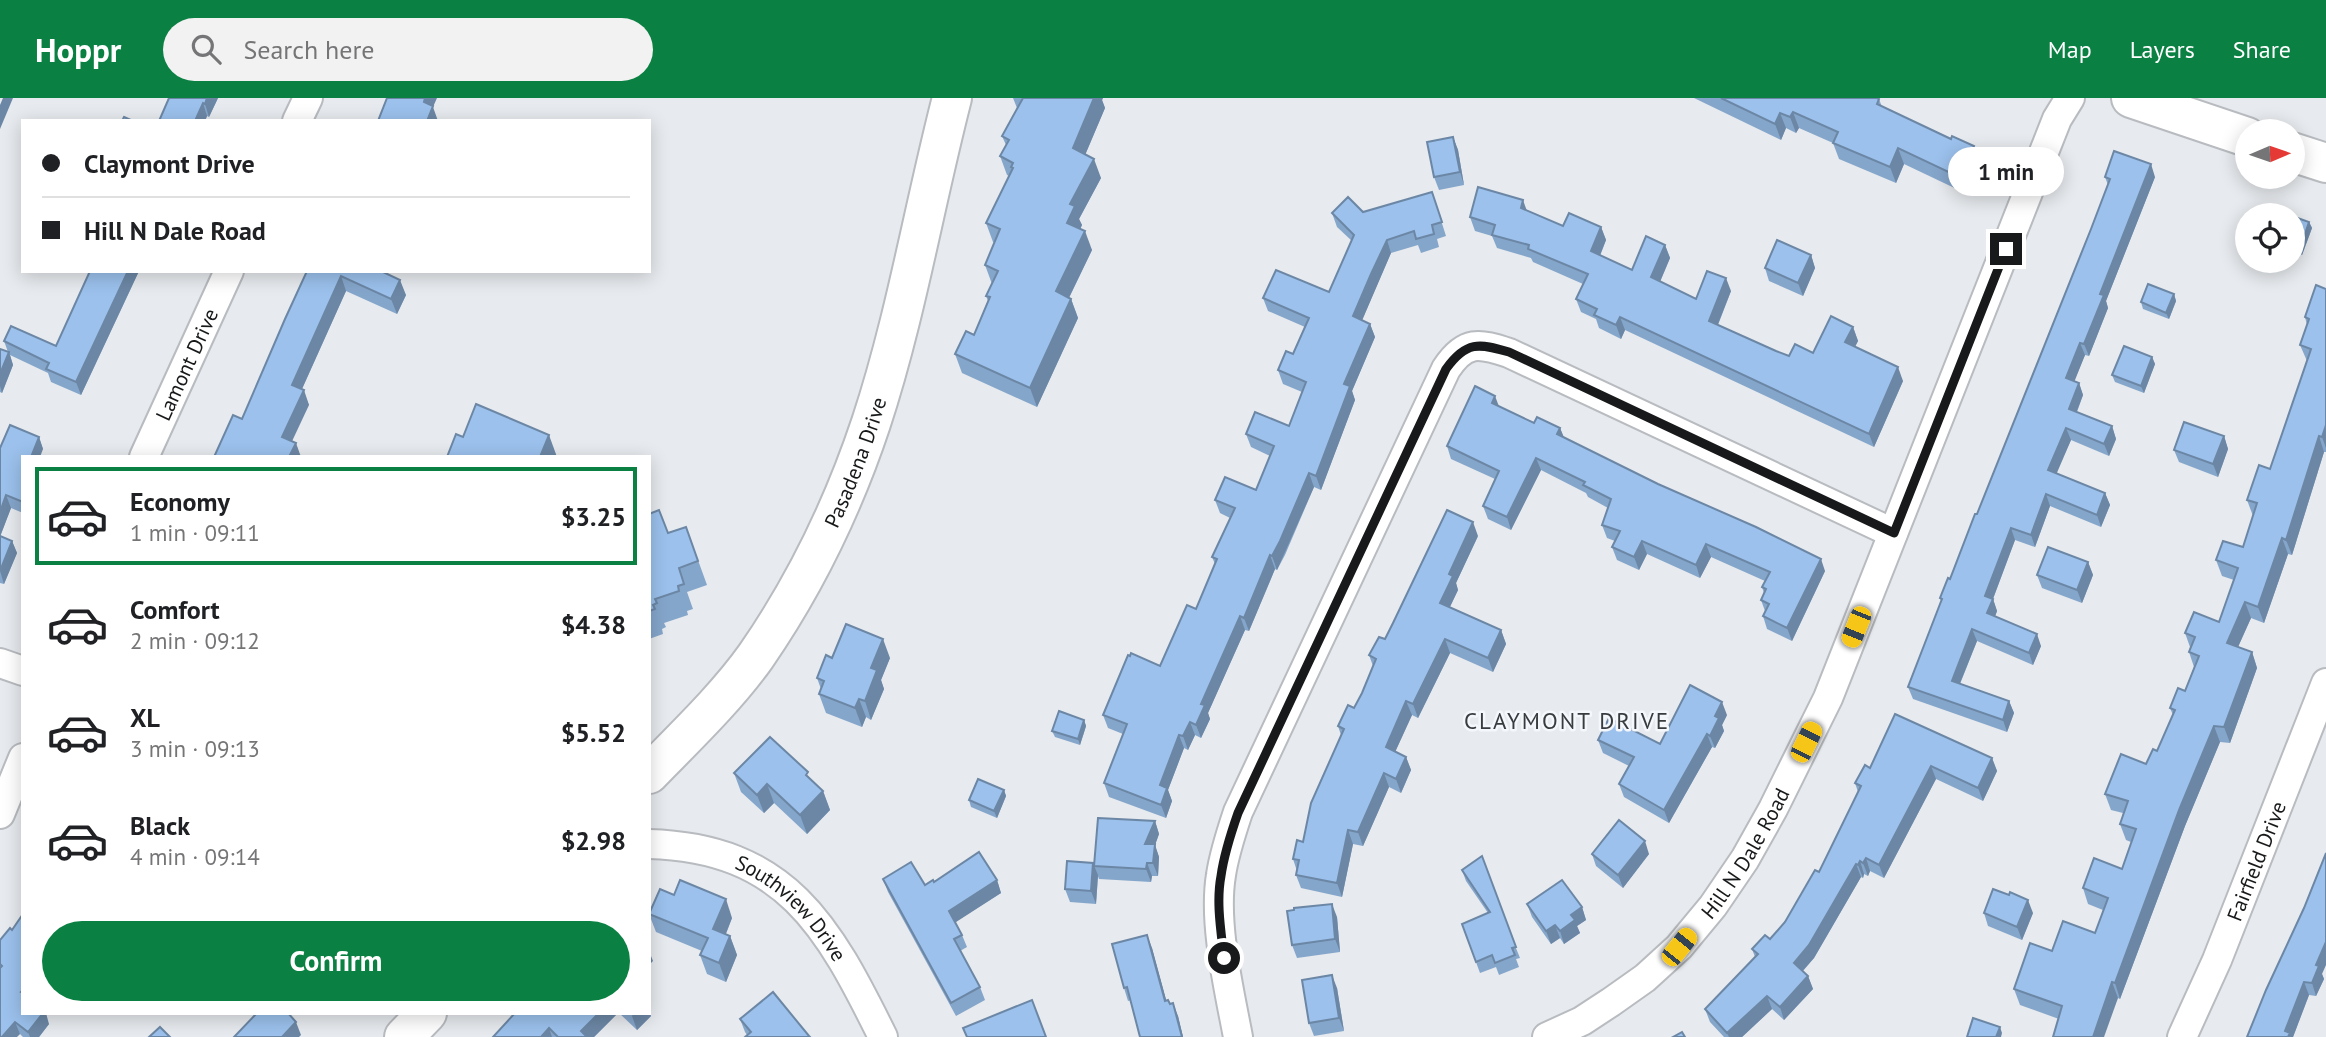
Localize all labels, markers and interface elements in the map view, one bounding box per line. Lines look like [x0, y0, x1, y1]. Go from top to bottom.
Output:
search box [163, 18, 653, 81]
text: Hoppr [35, 28, 121, 71]
icon: search [187, 30, 225, 68]
text: Search here [243, 33, 375, 66]
text: Map [2048, 34, 2092, 65]
text: Layers [2130, 34, 2195, 65]
text: Share [2233, 34, 2291, 65]
north arrow [2235, 119, 2305, 189]
map controls [2235, 119, 2305, 273]
text: Claymont Drive [84, 147, 255, 180]
callout: 1 min [1948, 148, 2064, 197]
text: 1 min [1978, 157, 2034, 186]
button: locate [2235, 203, 2305, 273]
text: Hill N Dale Road [84, 214, 266, 247]
route end [1990, 233, 2022, 265]
street label: Lamont Drive [149, 304, 224, 425]
street label: Pasadena Drive [818, 394, 892, 532]
icon: car [46, 485, 109, 548]
text: Economy [130, 485, 230, 518]
text: $3.25 [561, 500, 626, 533]
text: 1 min · 09:11 [130, 518, 260, 547]
icon: car [46, 593, 109, 656]
text: Comfort [130, 593, 220, 626]
car [1839, 604, 1874, 650]
text: $4.38 [561, 608, 626, 641]
text: 2 min · 09:12 [130, 626, 260, 655]
icon: car [46, 701, 109, 764]
text: XL [130, 701, 160, 734]
district label: CLAYMONT DRIVE [1464, 706, 1670, 735]
text: $5.52 [561, 716, 626, 749]
car [1788, 719, 1825, 765]
text: 3 min · 09:13 [130, 734, 260, 763]
street label: Hill N Dale Road [1695, 783, 1795, 924]
street label: Fairfield Drive [2220, 797, 2292, 925]
icon: car [46, 809, 109, 872]
text: Black [130, 809, 190, 842]
text: $2.98 [561, 824, 626, 857]
text: 4 min · 09:14 [130, 842, 260, 871]
street label: Southview Drive [732, 848, 853, 966]
button: Confirm [42, 921, 630, 1001]
car [1658, 924, 1701, 970]
route start [1208, 942, 1240, 974]

